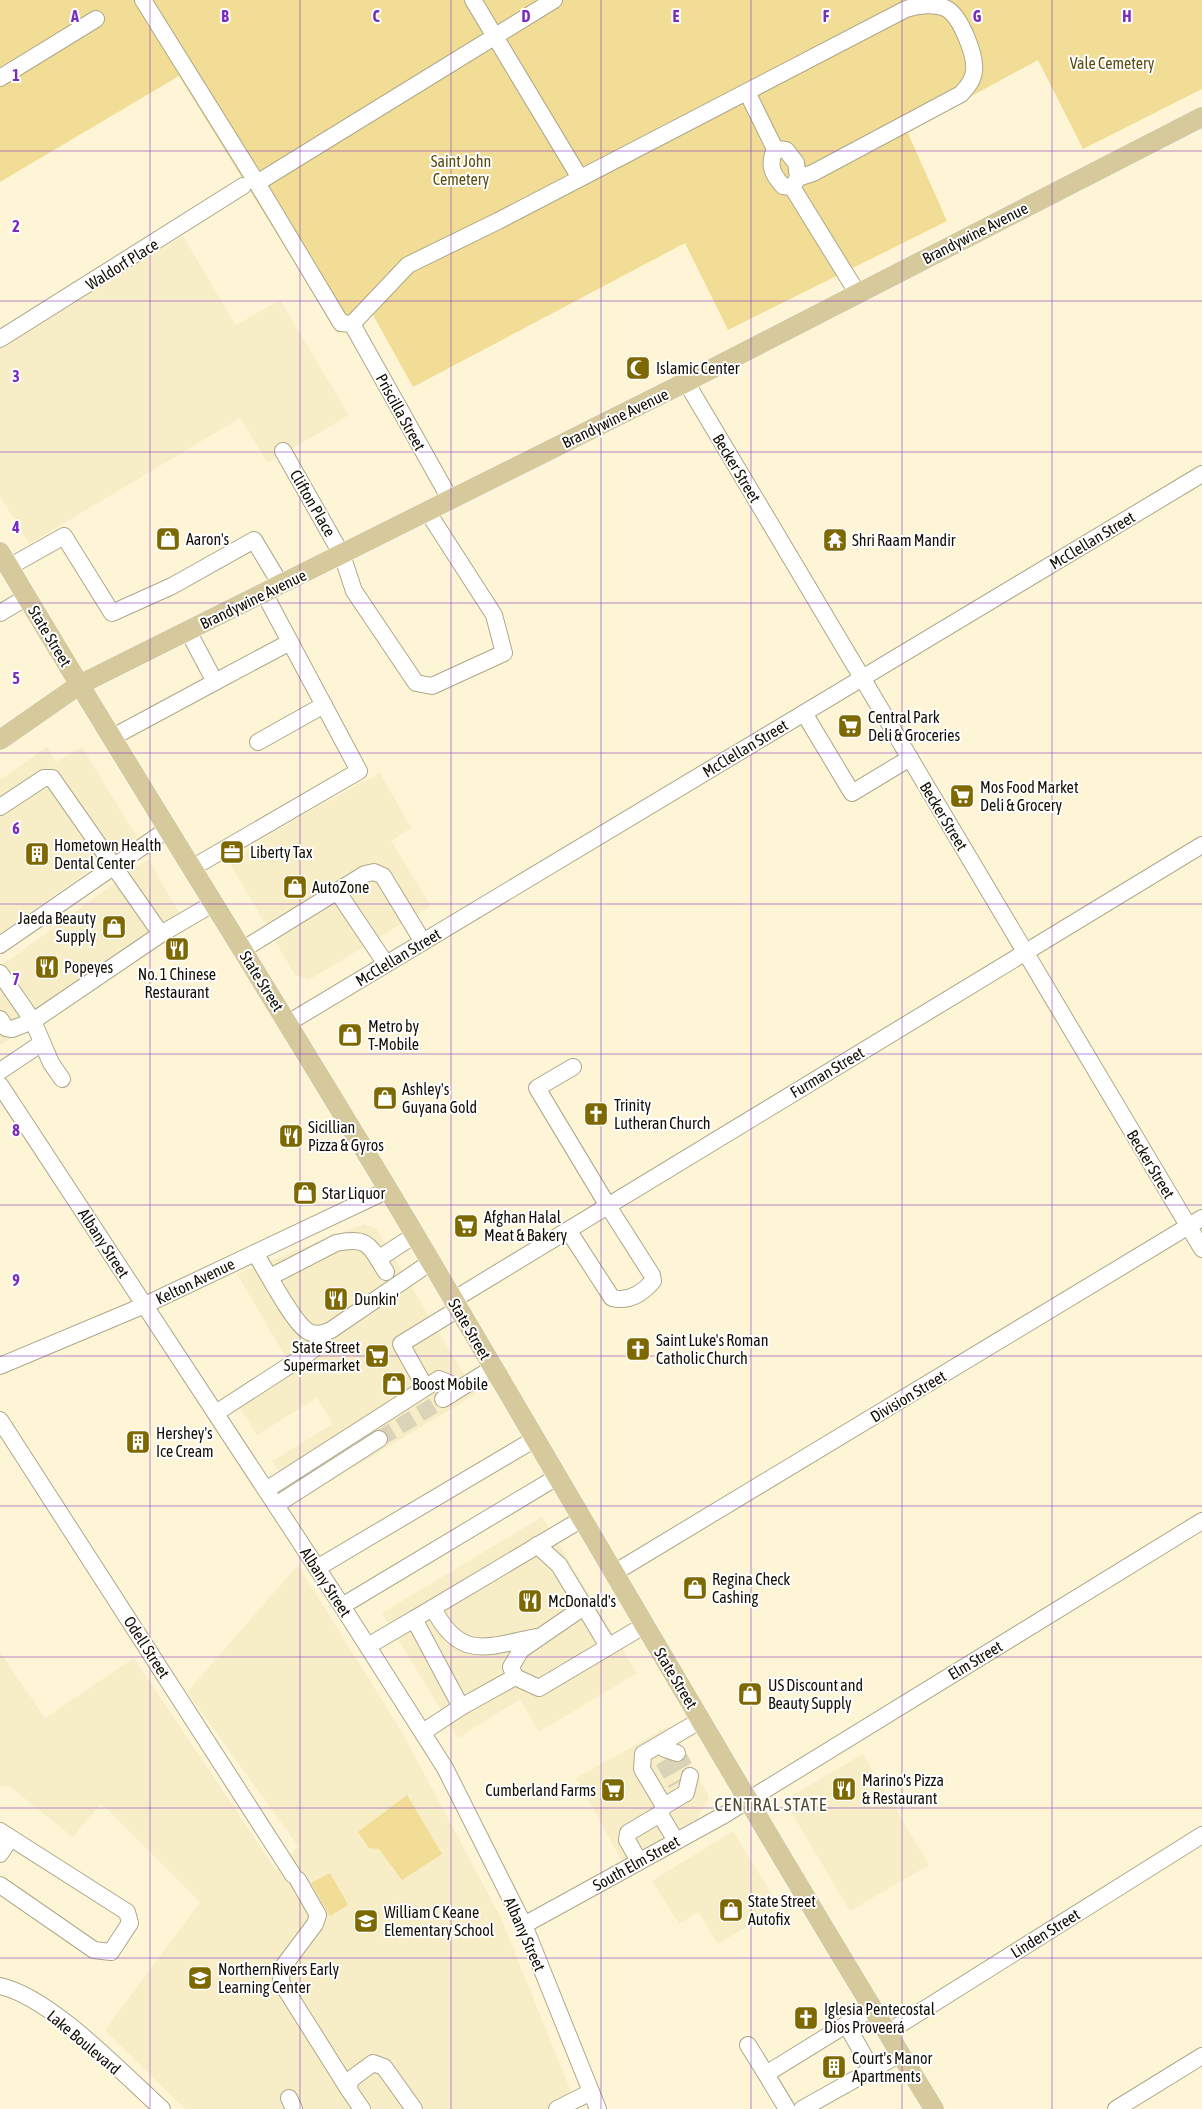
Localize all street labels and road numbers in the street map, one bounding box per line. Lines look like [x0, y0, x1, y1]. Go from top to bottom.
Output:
street label: Brandywine Avenue [919, 199, 1031, 268]
street label: Waldorf Place [83, 235, 161, 293]
street label: Priscilla Street [373, 371, 430, 454]
street label: Brandywine Avenue [559, 384, 672, 452]
street label: Becker Street [710, 430, 765, 506]
street label: Clifton Place [287, 466, 339, 540]
street label: McClellan Street [1046, 507, 1138, 572]
street label: Brandywine Avenue [197, 565, 310, 633]
street label: State Street [25, 602, 75, 670]
street label: McClellan Street [699, 715, 791, 780]
street label: Becker Street [917, 778, 972, 854]
street label: McClellan Street [352, 924, 444, 989]
street label: State Street [236, 947, 288, 1015]
street label: Furman Street [787, 1043, 867, 1101]
street label: Becker Street [1124, 1126, 1179, 1202]
street label: Albany Street [74, 1205, 133, 1282]
street label: Kelton Avenue [153, 1254, 237, 1308]
street label: State Street [445, 1295, 495, 1363]
street label: Division Street [867, 1366, 949, 1426]
street label: Albany Street [296, 1544, 355, 1621]
street label: Odell Street [120, 1613, 174, 1682]
street label: Elm Street [945, 1637, 1006, 1683]
street label: State Street [651, 1644, 701, 1712]
street label: South Elm Street [589, 1832, 683, 1894]
street label: Albany Street [500, 1894, 549, 1974]
street label: Linden Street [1007, 1905, 1083, 1961]
street label: Lake Boulevard [44, 2006, 124, 2078]

